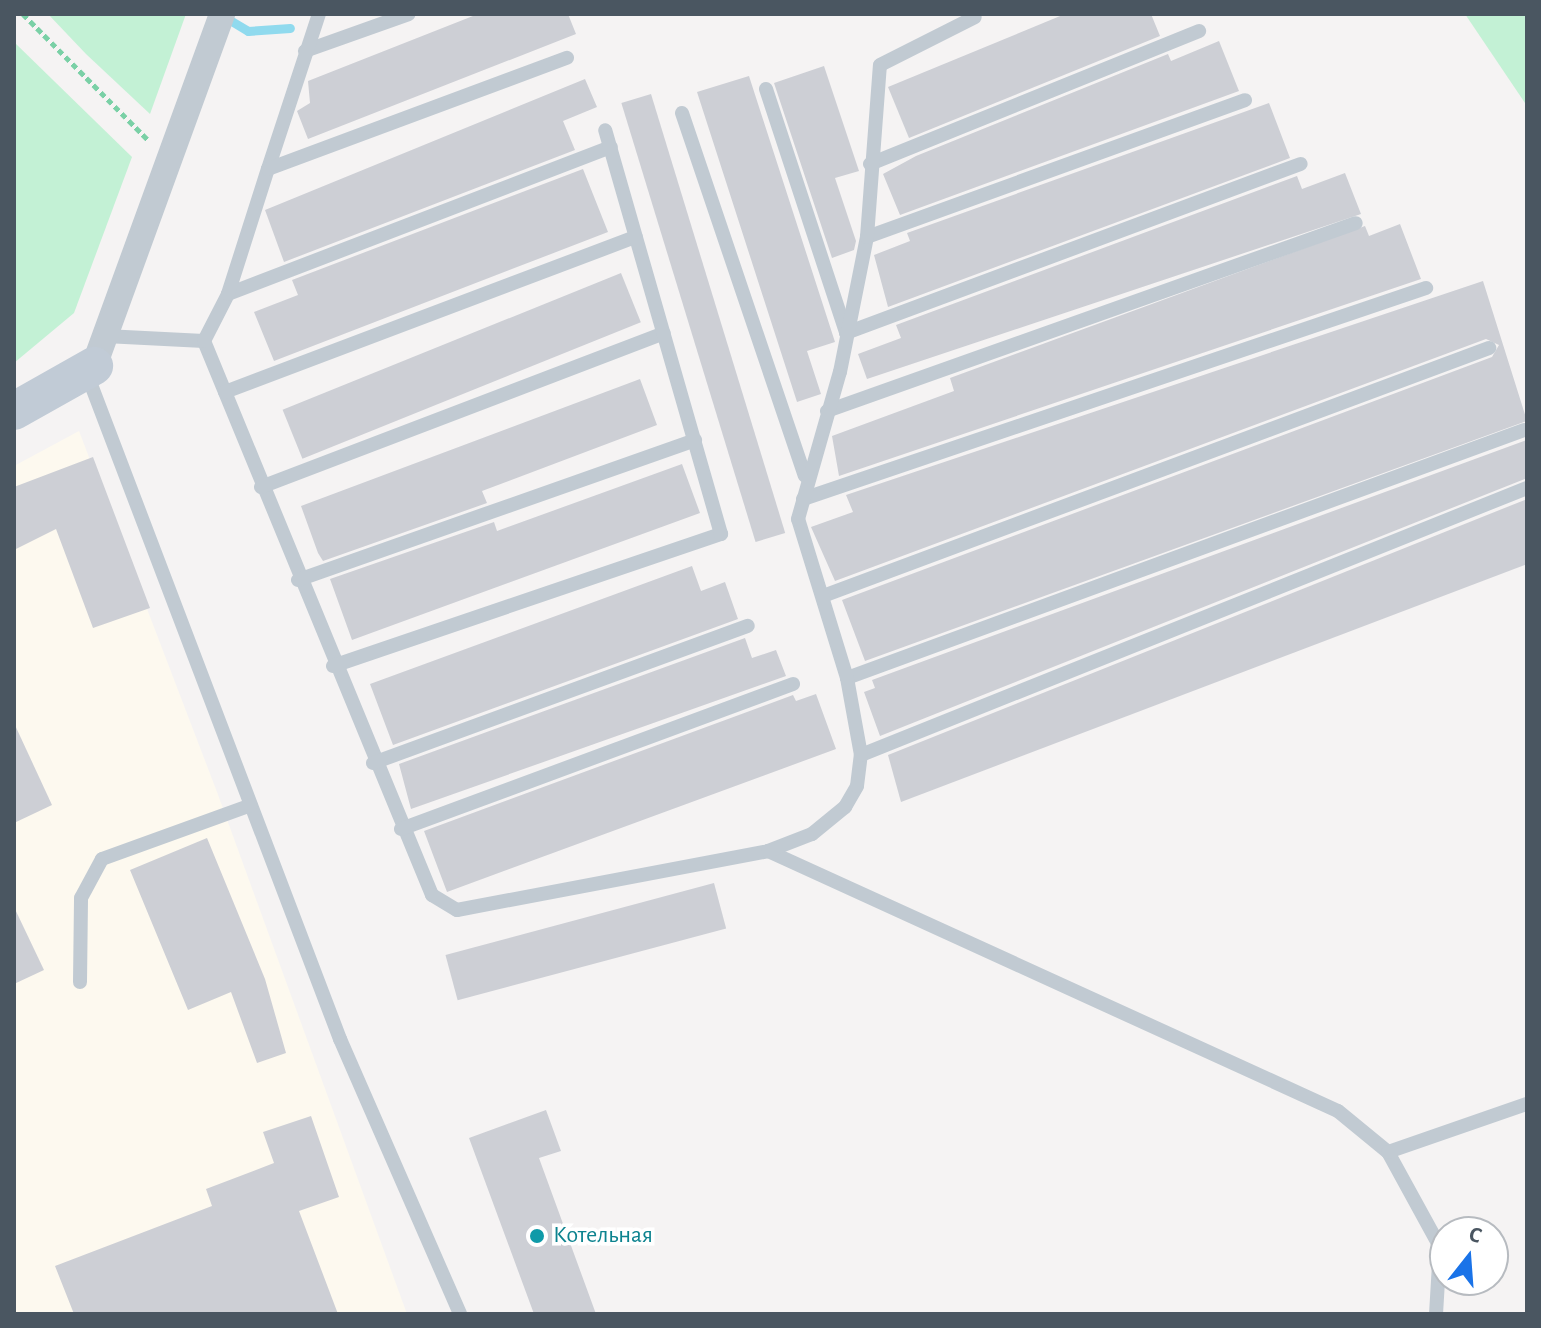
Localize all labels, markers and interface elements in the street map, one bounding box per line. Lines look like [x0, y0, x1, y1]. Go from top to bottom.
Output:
north arrow [1429, 1216, 1509, 1296]
place label: Котельная [553, 1222, 653, 1250]
text: С [1466, 1223, 1484, 1247]
marker: Котельная [528, 1227, 546, 1245]

